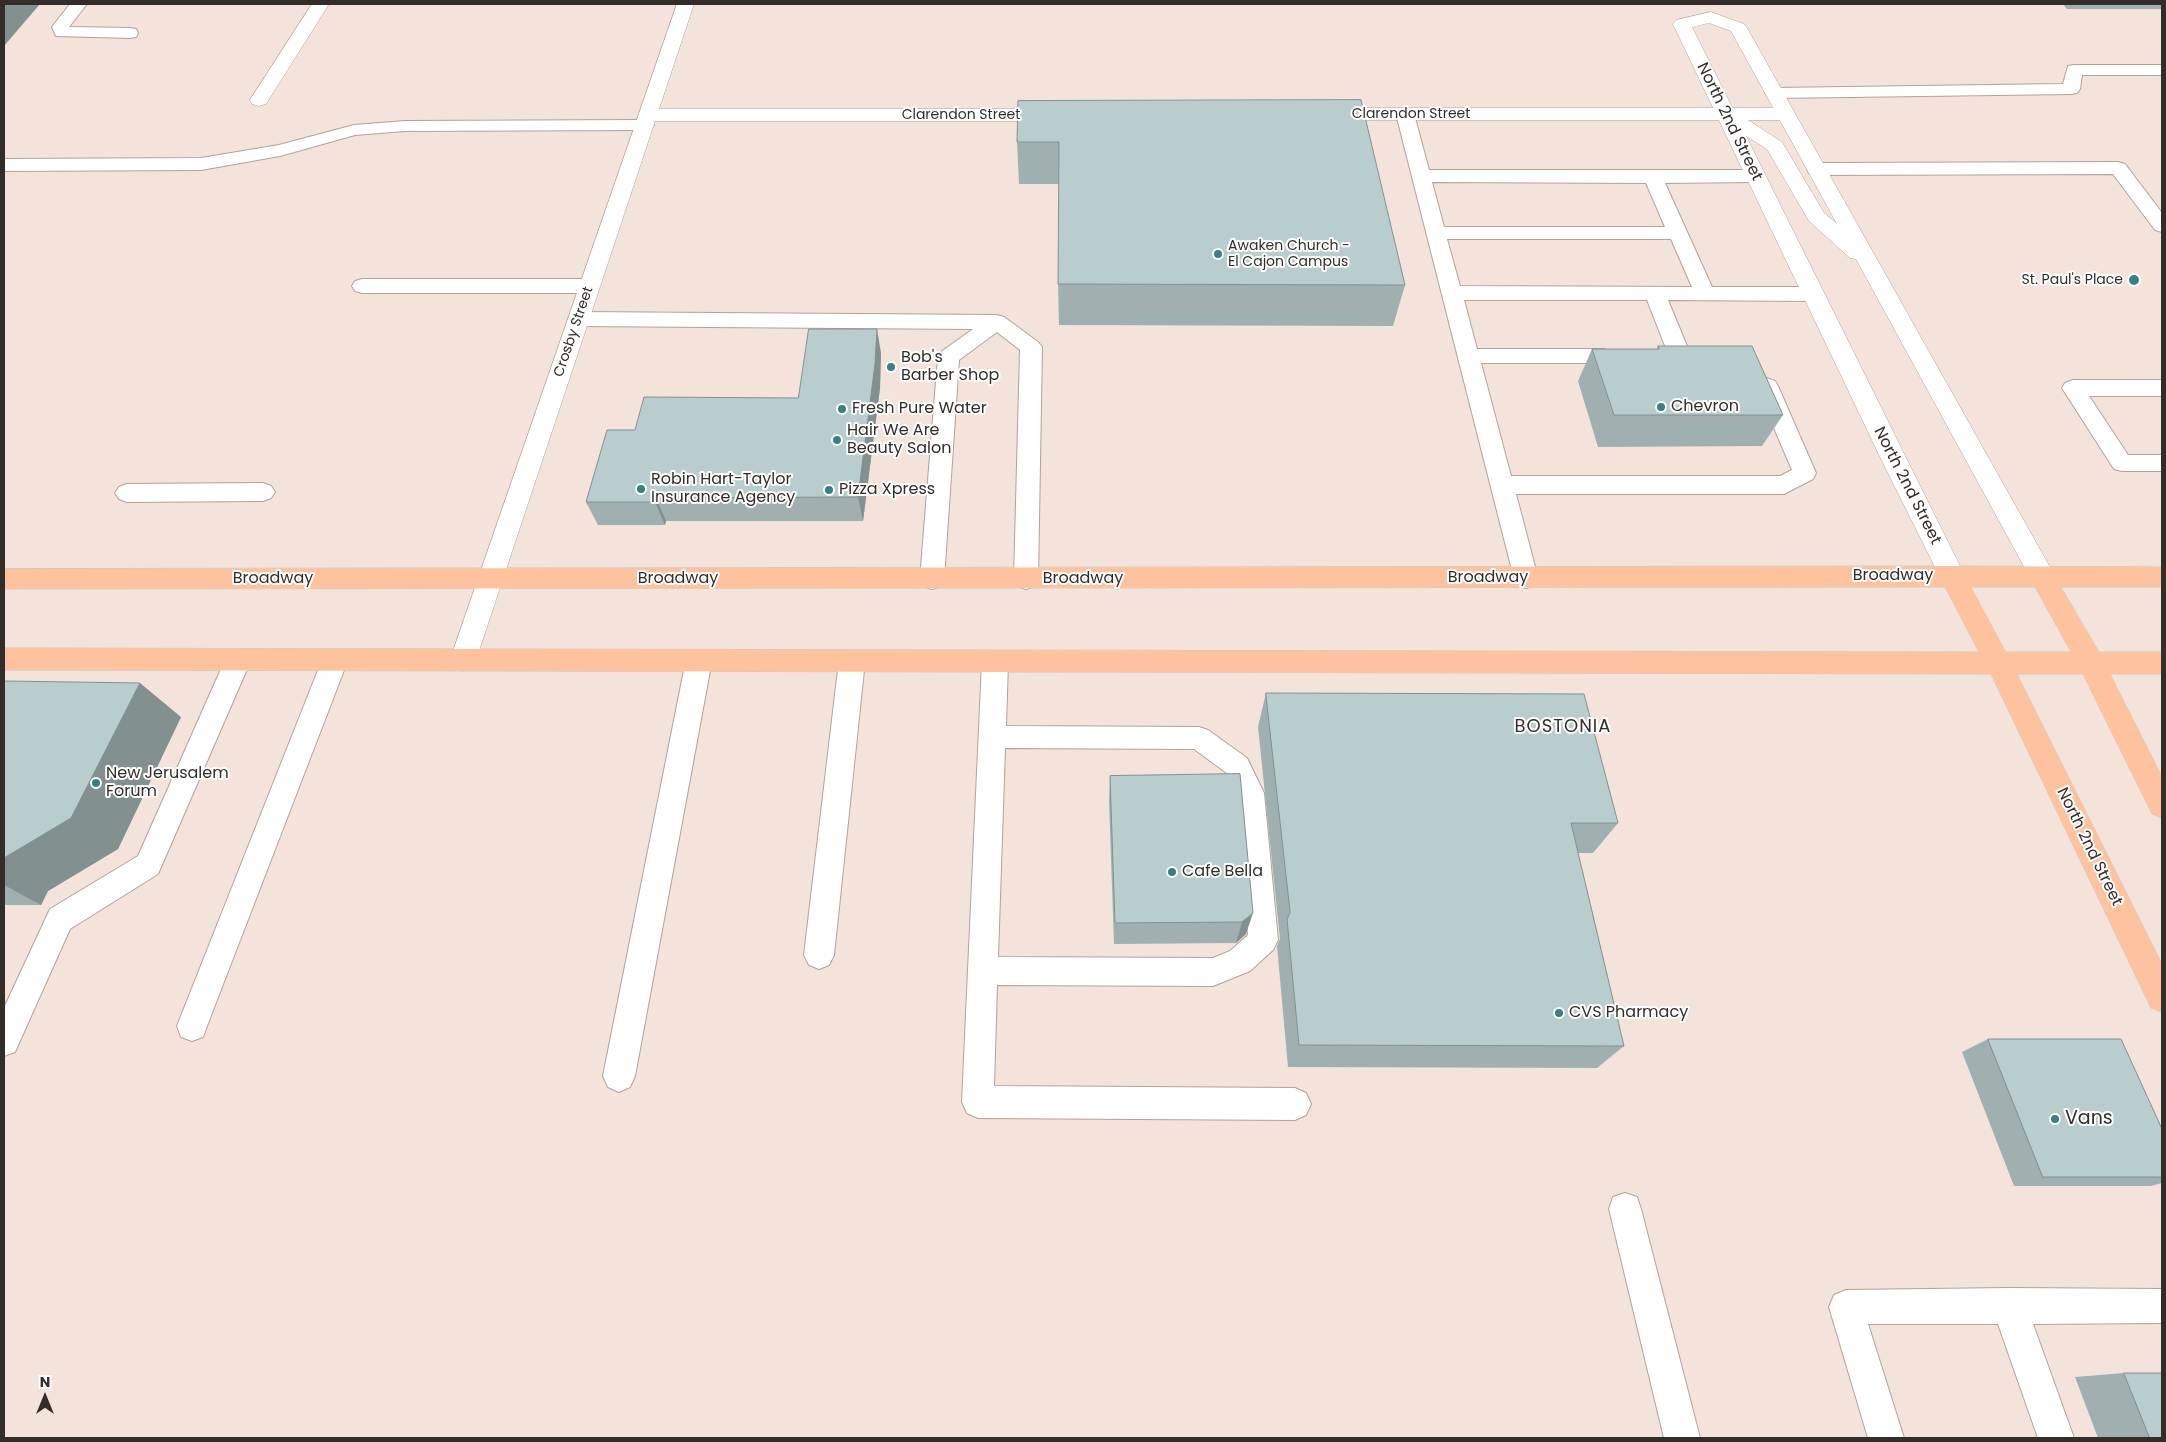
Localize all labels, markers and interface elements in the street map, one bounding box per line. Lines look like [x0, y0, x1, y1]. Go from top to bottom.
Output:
street label: North 2nd Street [1692, 60, 1766, 184]
street label: Clarendon Street [1352, 106, 1470, 122]
street label: Clarendon Street [902, 107, 1020, 123]
place label: Awaken Church - El Cajon Campus [1228, 238, 1350, 270]
marker: Awaken Church - El Cajon Campus [1212, 248, 1224, 260]
place label: St. Paul's Place [2022, 272, 2123, 288]
marker: St. Paul's Place [2127, 273, 2141, 287]
street label: Crosby Street [551, 285, 597, 379]
place label: Bob's Barber Shop [901, 348, 999, 386]
marker: Bob's Barber Shop [885, 361, 897, 373]
place label: Chevron [1671, 397, 1739, 417]
place label: Fresh Pure Water [852, 399, 987, 419]
marker: Chevron [1655, 401, 1667, 413]
marker: Fresh Pure Water [836, 403, 848, 415]
place label: Hair We Are Beauty Salon [847, 421, 952, 459]
street label: North 2nd Street [1869, 424, 1945, 548]
marker: Hair We Are Beauty Salon [831, 434, 843, 446]
place label: Robin Hart-Taylor Insurance Agency [651, 470, 795, 508]
place label: Pizza Xpress [839, 480, 935, 500]
marker: Robin Hart-Taylor Insurance Agency [635, 483, 647, 495]
marker: Pizza Xpress [823, 484, 835, 496]
street label: Broadway [1853, 566, 1933, 586]
street label: Broadway [1448, 568, 1528, 588]
street label: Broadway [233, 569, 313, 589]
street label: Broadway [638, 569, 718, 589]
street label: Broadway [1043, 569, 1123, 589]
district label: BOSTONIA [1514, 716, 1612, 738]
place label: New Jerusalem Forum [106, 764, 229, 802]
marker: New Jerusalem Forum [90, 777, 102, 789]
street label: North 2nd Street [2052, 785, 2126, 909]
place label: Cafe Bella [1182, 862, 1263, 882]
marker: Cafe Bella [1166, 866, 1178, 878]
place label: CVS Pharmacy [1569, 1003, 1688, 1023]
marker: CVS Pharmacy [1553, 1007, 1565, 1019]
place label: Vans [2065, 1108, 2113, 1130]
marker: Vans [2049, 1113, 2061, 1125]
north arrow [20, 1372, 70, 1422]
text: N [40, 1372, 50, 1392]

